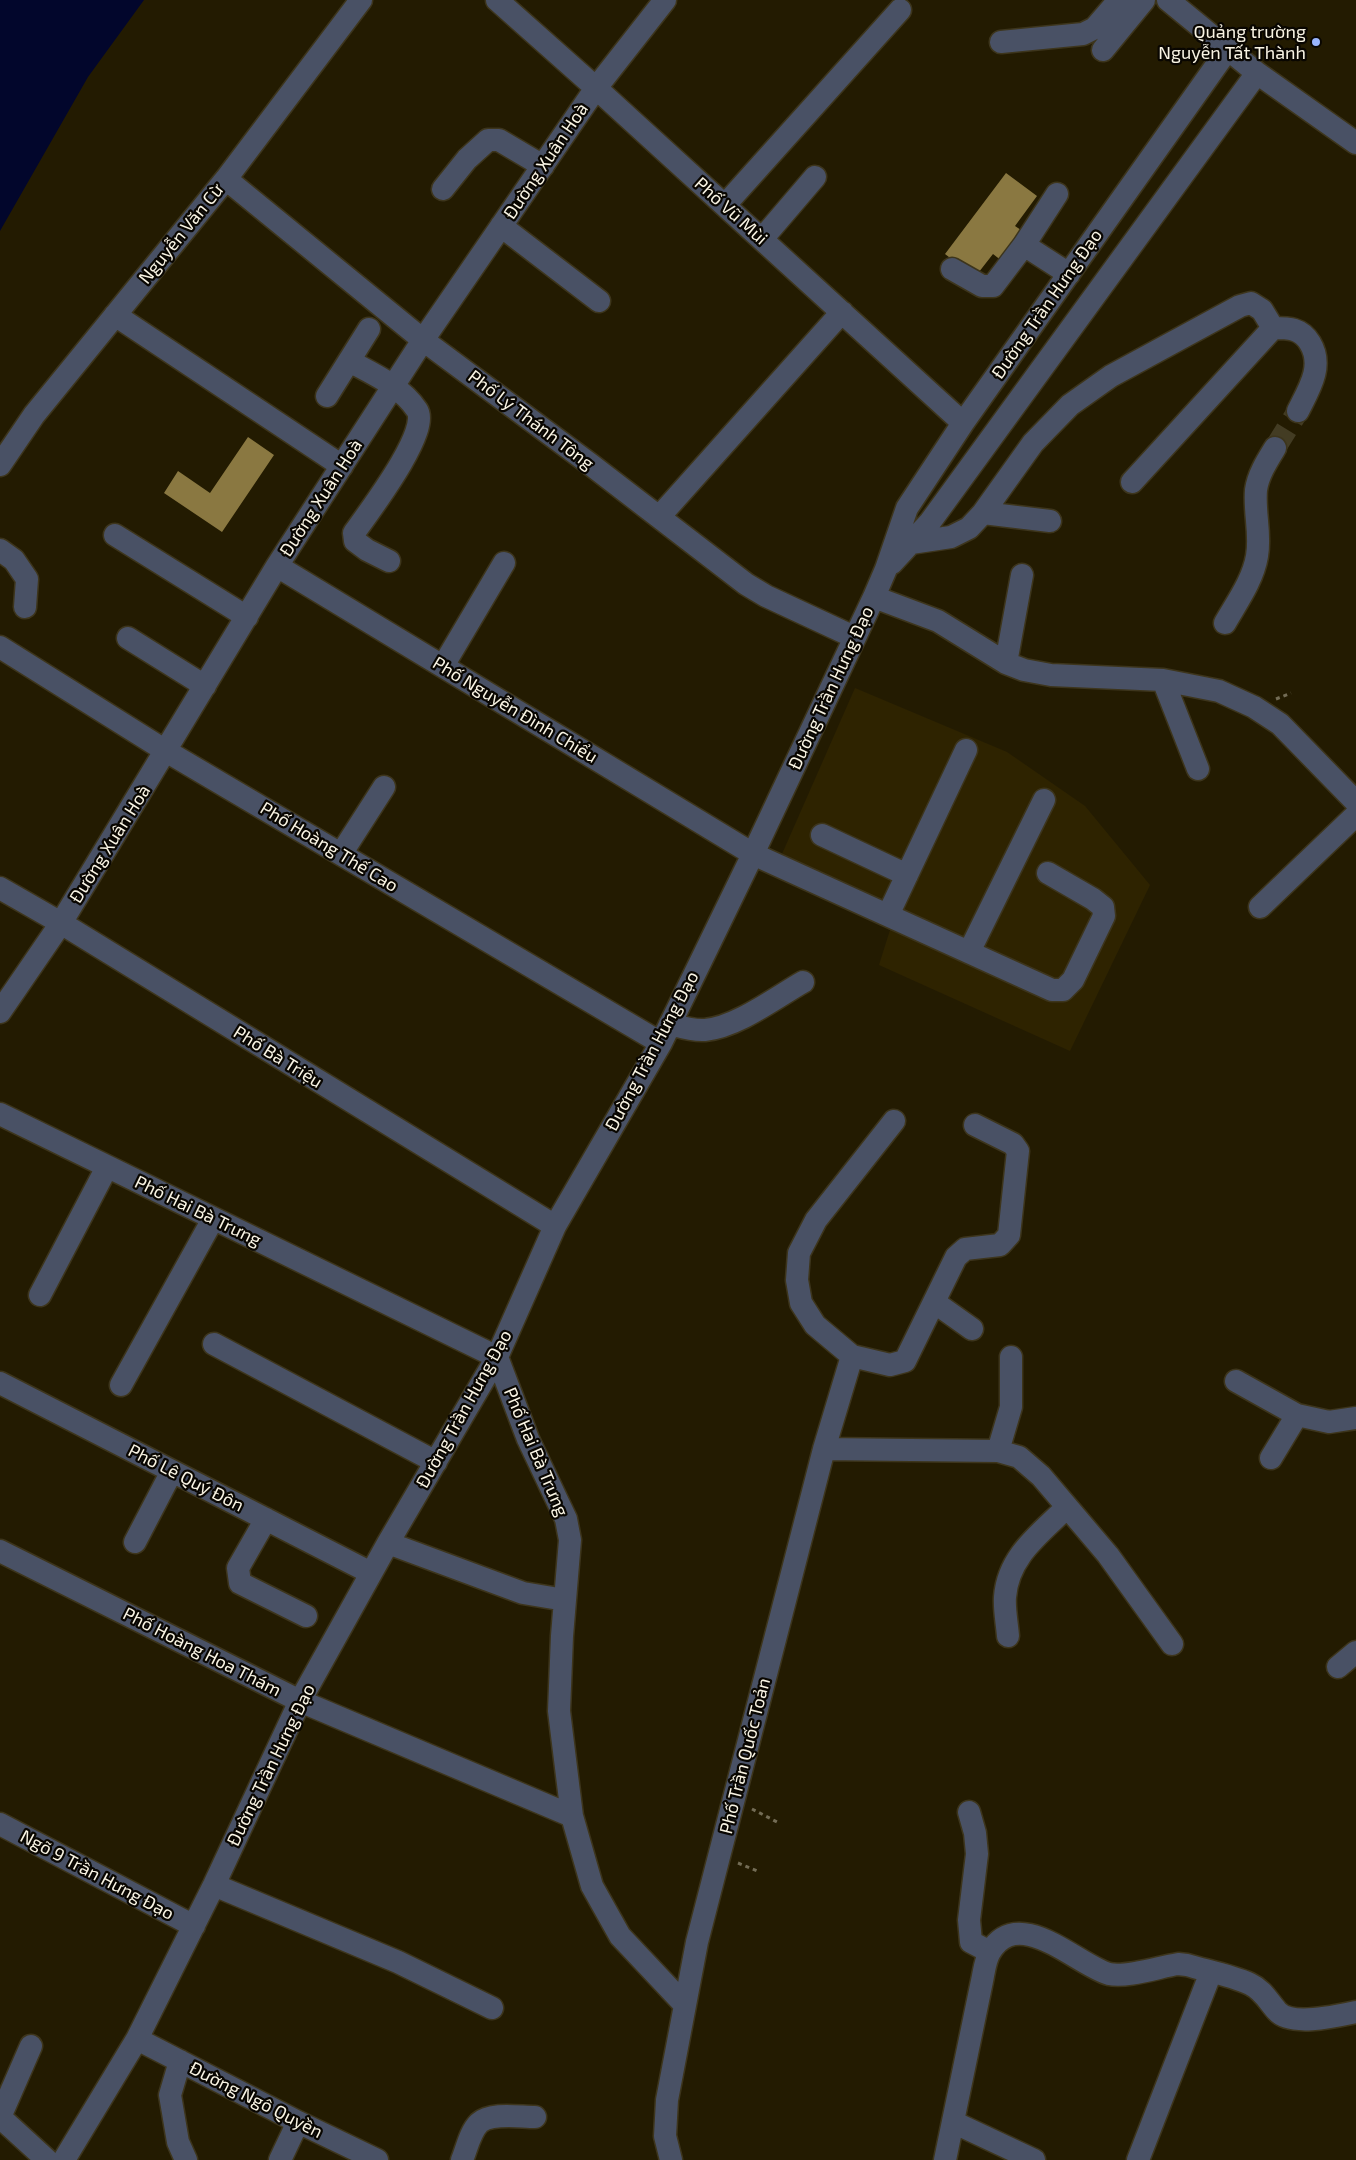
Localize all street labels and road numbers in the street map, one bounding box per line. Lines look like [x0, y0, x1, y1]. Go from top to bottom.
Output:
street label: Đường Xuân Hoà [499, 99, 593, 223]
street label: Phố Vũ Mùi [690, 173, 772, 249]
street label: Nguyễn Văn Cừ [134, 180, 228, 288]
street label: Đường Trần Hưng Đạo [987, 225, 1107, 383]
street label: Phố Lý Thánh Tông [464, 366, 598, 474]
street label: Đường Xuân Hoà [275, 435, 367, 561]
street label: Đường Trần Hưng Đạo [784, 603, 878, 773]
street label: Phố Nguyễn Đình Chiểu [429, 652, 601, 768]
street label: Đường Xuân Hoà [65, 781, 155, 907]
street label: Phố Hoàng Thế Cao [256, 797, 402, 897]
street label: Đường Trần Hưng Đạo [601, 968, 703, 1134]
street label: Phố Bà Triệu [230, 1021, 326, 1093]
street label: Phố Hai Bà Trưng [131, 1171, 265, 1251]
street label: Đường Trần Hưng Đạo [412, 1326, 516, 1492]
street label: Phố Hai Bà Trưng [499, 1384, 573, 1520]
street label: Phố Lê Quý Đôn [125, 1440, 247, 1516]
street label: Phố Hoàng Hoa Thám [119, 1603, 285, 1701]
street label: Phố Trần Quốc Toản [715, 1676, 775, 1836]
street label: Đường Trần Hưng Đạo [222, 1680, 320, 1850]
street label: Ngõ 9 Trần Hưng Đạo [16, 1825, 178, 1925]
street label: Đường Ngô Quyền [186, 2057, 326, 2143]

